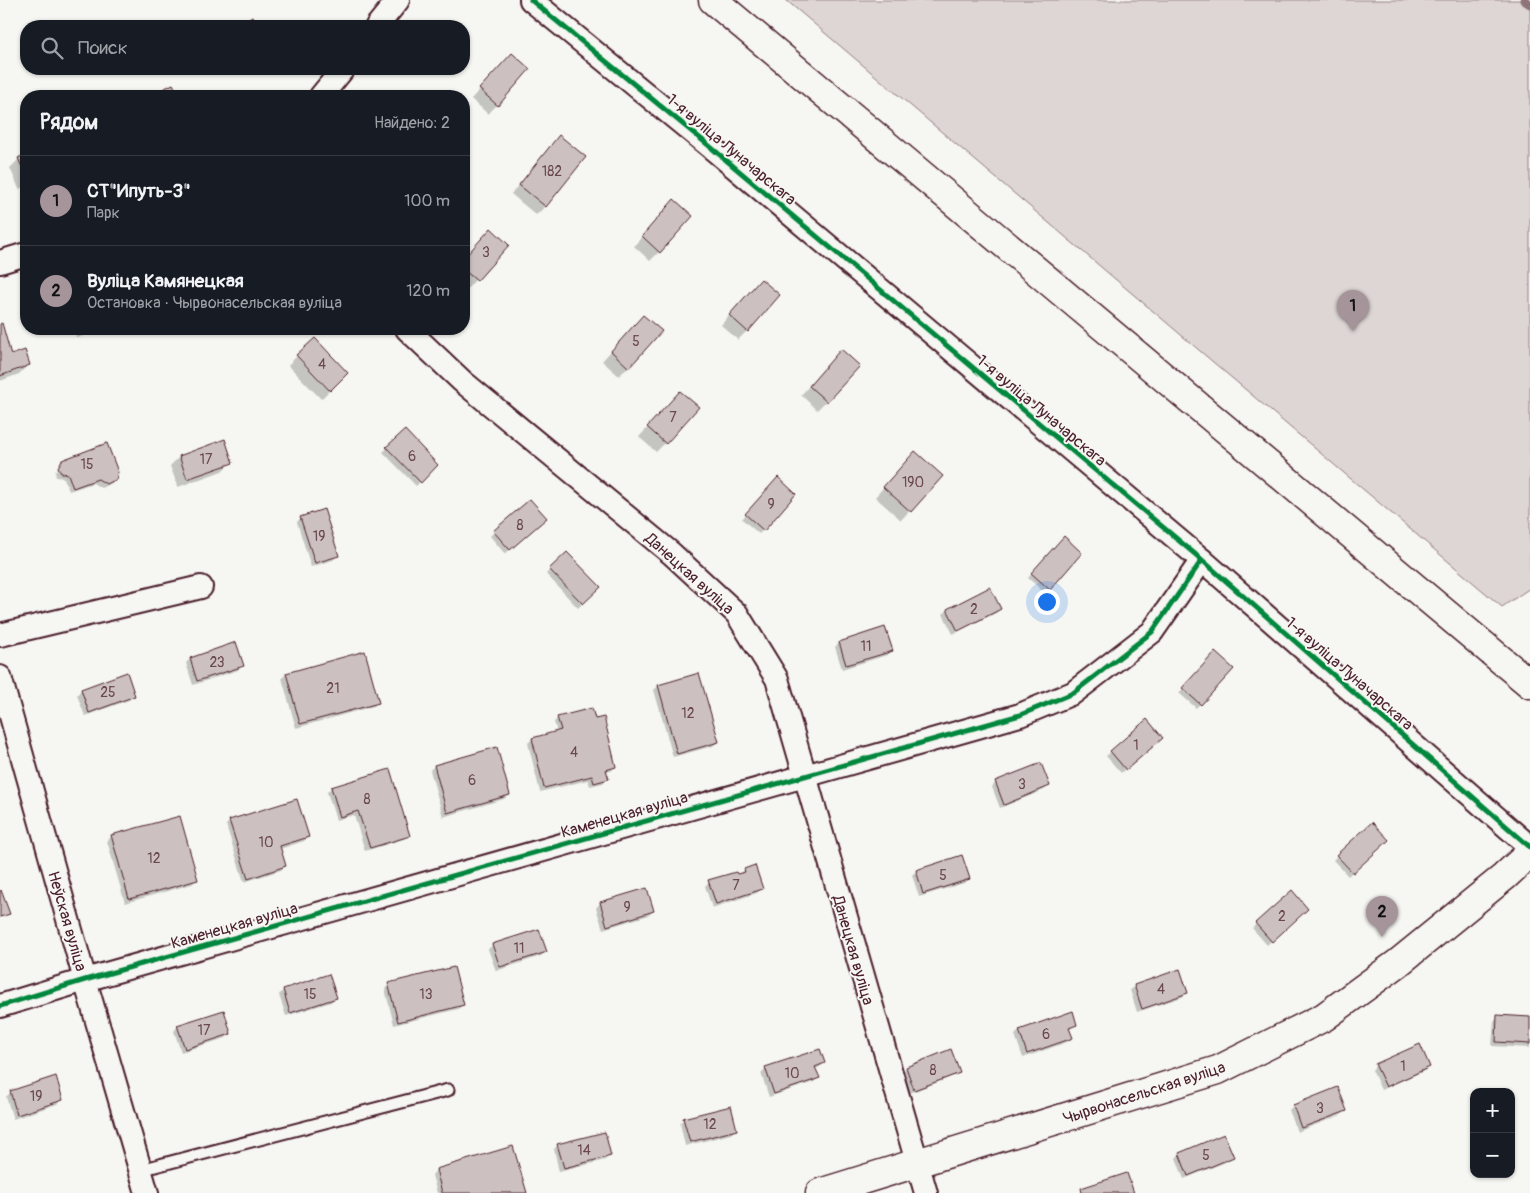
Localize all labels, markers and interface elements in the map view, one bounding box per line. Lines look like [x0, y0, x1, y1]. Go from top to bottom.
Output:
search box [20, 20, 470, 75]
icon: search [38, 34, 66, 62]
text: Поиск [78, 36, 128, 60]
street label: 1-я вуліца Луначарскага [663, 90, 800, 210]
text: Рядом [40, 109, 98, 136]
text: Найдено: 2 [374, 113, 450, 133]
house number: 182 [542, 163, 562, 180]
text: СТ"Ипуть-3" [87, 179, 191, 203]
text: 1 [53, 191, 59, 211]
text: 100 m [404, 191, 450, 211]
text: Парк [87, 203, 120, 223]
house number: 3 [482, 244, 490, 261]
text: Вуліца Камянецкая [87, 269, 244, 293]
text: 2 [52, 281, 60, 301]
text: 120 m [406, 281, 450, 301]
pin: 1 [1337, 290, 1369, 331]
text: Остановка · Чырвонасельская вуліца [87, 293, 342, 313]
house number: 5 [632, 333, 640, 350]
street label: 1-я вуліца Луначарскага [973, 351, 1110, 471]
house number: 4 [318, 356, 326, 373]
house number: 7 [669, 409, 677, 426]
house number: 6 [408, 448, 416, 465]
house number: 17 [200, 451, 213, 468]
house number: 15 [80, 456, 94, 473]
house number: 190 [902, 474, 924, 491]
house number: 9 [767, 496, 775, 513]
house number: 8 [516, 517, 524, 534]
house number: 19 [313, 528, 325, 545]
street label: Данецкая вуліца [640, 528, 738, 619]
your location [1034, 589, 1060, 615]
house number: 2 [970, 601, 978, 618]
street label: 1-я вуліца Луначарскага [1281, 613, 1417, 735]
house number: 11 [861, 638, 871, 655]
house number: 23 [209, 654, 225, 671]
house number: 21 [326, 680, 340, 697]
house number: 25 [100, 684, 116, 701]
house number: 12 [681, 705, 695, 722]
house number: 1 [1133, 737, 1139, 754]
house number: 4 [570, 744, 578, 761]
house number: 6 [468, 772, 476, 789]
house number: 3 [1018, 776, 1026, 793]
street label: Каменецкая вуліца [559, 787, 690, 843]
house number: 8 [363, 791, 371, 808]
house number: 10 [258, 834, 274, 851]
house number: 12 [147, 850, 161, 867]
house number: 5 [939, 867, 947, 884]
street label: Неўская вуліца [43, 869, 91, 974]
house number: 7 [732, 877, 740, 894]
street label: Данецкая вуліца [828, 892, 878, 1007]
pin: 2 [1366, 896, 1398, 937]
street label: Каменецкая вуліца [169, 898, 300, 954]
house number: 9 [623, 899, 631, 916]
house number: 2 [1278, 908, 1286, 925]
house number: 11 [514, 940, 524, 957]
house number: 4 [1157, 981, 1165, 998]
house number: 15 [303, 986, 317, 1003]
house number: 13 [419, 986, 433, 1003]
house number: 17 [198, 1022, 211, 1039]
house number: 6 [1042, 1026, 1050, 1043]
street label: Чырвонасельская вуліца [1061, 1057, 1228, 1129]
house number: 1 [1400, 1058, 1406, 1075]
house number: 8 [929, 1062, 937, 1079]
house number: 10 [784, 1065, 800, 1082]
house number: 19 [30, 1088, 42, 1105]
map controls [1470, 1088, 1515, 1178]
button: + [1470, 1088, 1515, 1133]
house number: 3 [1316, 1100, 1324, 1117]
house number: 12 [703, 1116, 717, 1133]
button: − [1470, 1133, 1515, 1178]
house number: 14 [577, 1142, 591, 1159]
house number: 5 [1202, 1147, 1210, 1164]

